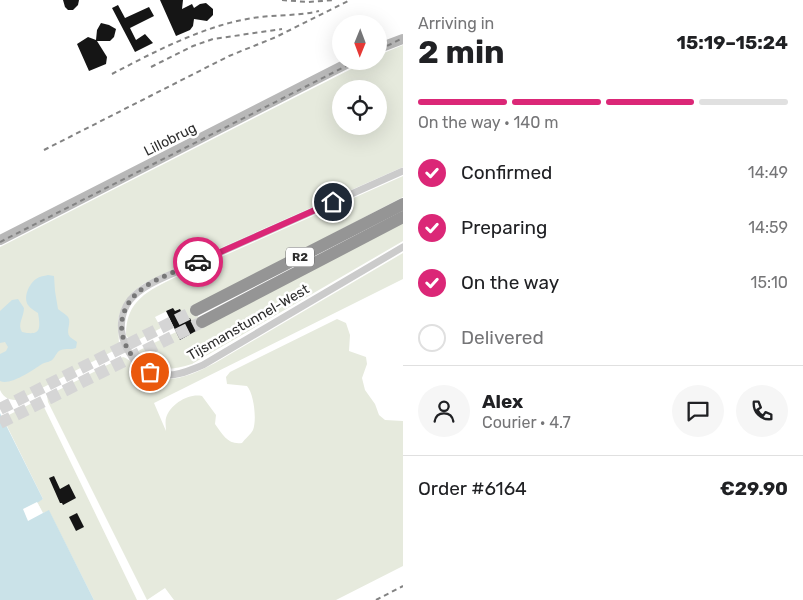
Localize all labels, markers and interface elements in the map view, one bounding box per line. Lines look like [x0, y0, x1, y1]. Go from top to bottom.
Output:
text: Arriving in [418, 14, 494, 33]
north arrow [332, 15, 388, 70]
map controls [332, 15, 387, 135]
text: 15:19–15:24 [676, 31, 788, 54]
text: 2 min [418, 33, 505, 71]
button: locate [332, 80, 387, 135]
text: On the way · 140 m [418, 113, 558, 132]
street label: Lillobrug [141, 119, 199, 160]
icon: check [418, 159, 446, 187]
text: Confirmed [461, 161, 552, 184]
text: 14:49 [748, 163, 788, 182]
pin [312, 181, 354, 223]
icon: home [319, 188, 347, 216]
icon: check [418, 214, 446, 242]
text: Preparing [461, 216, 547, 239]
text: 14:59 [748, 218, 788, 237]
courier [173, 237, 223, 287]
icon: car [184, 248, 212, 276]
road number: R2 [286, 248, 314, 266]
icon: check [418, 269, 446, 297]
text: On the way [461, 271, 559, 294]
text: 15:10 [751, 273, 788, 292]
street label: Tijsmanstunnel-West [184, 280, 313, 364]
text: Delivered [461, 326, 544, 349]
pin [129, 351, 171, 393]
icon: bag [136, 358, 164, 386]
button: person [418, 385, 470, 437]
button: chat [672, 385, 724, 437]
button: phone [736, 385, 788, 437]
text: Alex [482, 390, 523, 413]
text: Courier · 4.7 [482, 413, 571, 432]
text: Order #6164 [418, 477, 527, 500]
text: €29.90 [720, 477, 788, 500]

